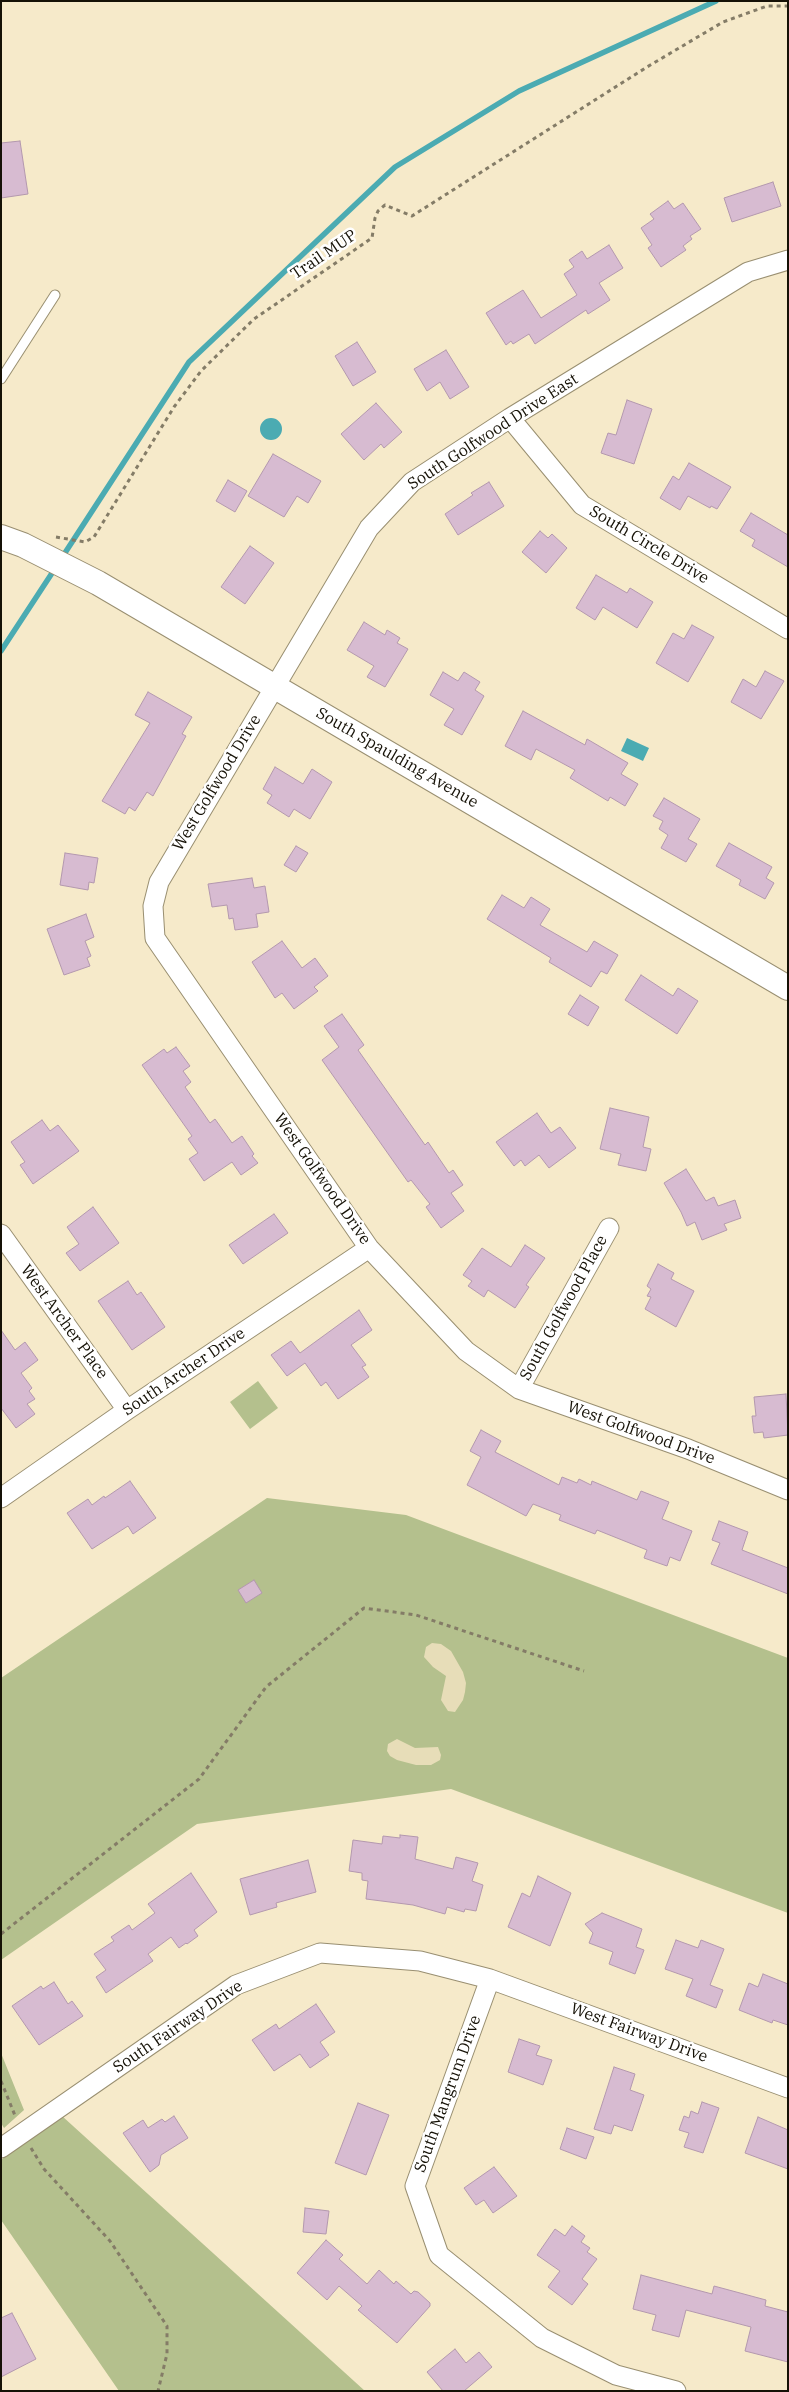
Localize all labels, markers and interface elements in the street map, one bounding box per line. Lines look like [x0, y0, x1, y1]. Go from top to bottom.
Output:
street label: Trail MUP [287, 226, 361, 284]
street label: South Golfwood Drive East [404, 370, 582, 494]
street label: South Circle Drive [586, 502, 712, 588]
street label: South Spaulding Avenue [313, 704, 481, 812]
street label: West Golfwood Drive [169, 711, 265, 855]
street label: West Golfwood Drive [269, 1110, 375, 1248]
street label: South Golfwood Place [516, 1232, 612, 1384]
street label: West Archer Place [16, 1261, 112, 1383]
street label: South Archer Drive [119, 1324, 249, 1420]
street label: West Golfwood Drive [565, 1397, 717, 1469]
street label: South Fairway Drive [110, 1977, 246, 2077]
street label: West Fairway Drive [568, 1999, 710, 2067]
street label: South Mangrum Drive [411, 2013, 485, 2175]

